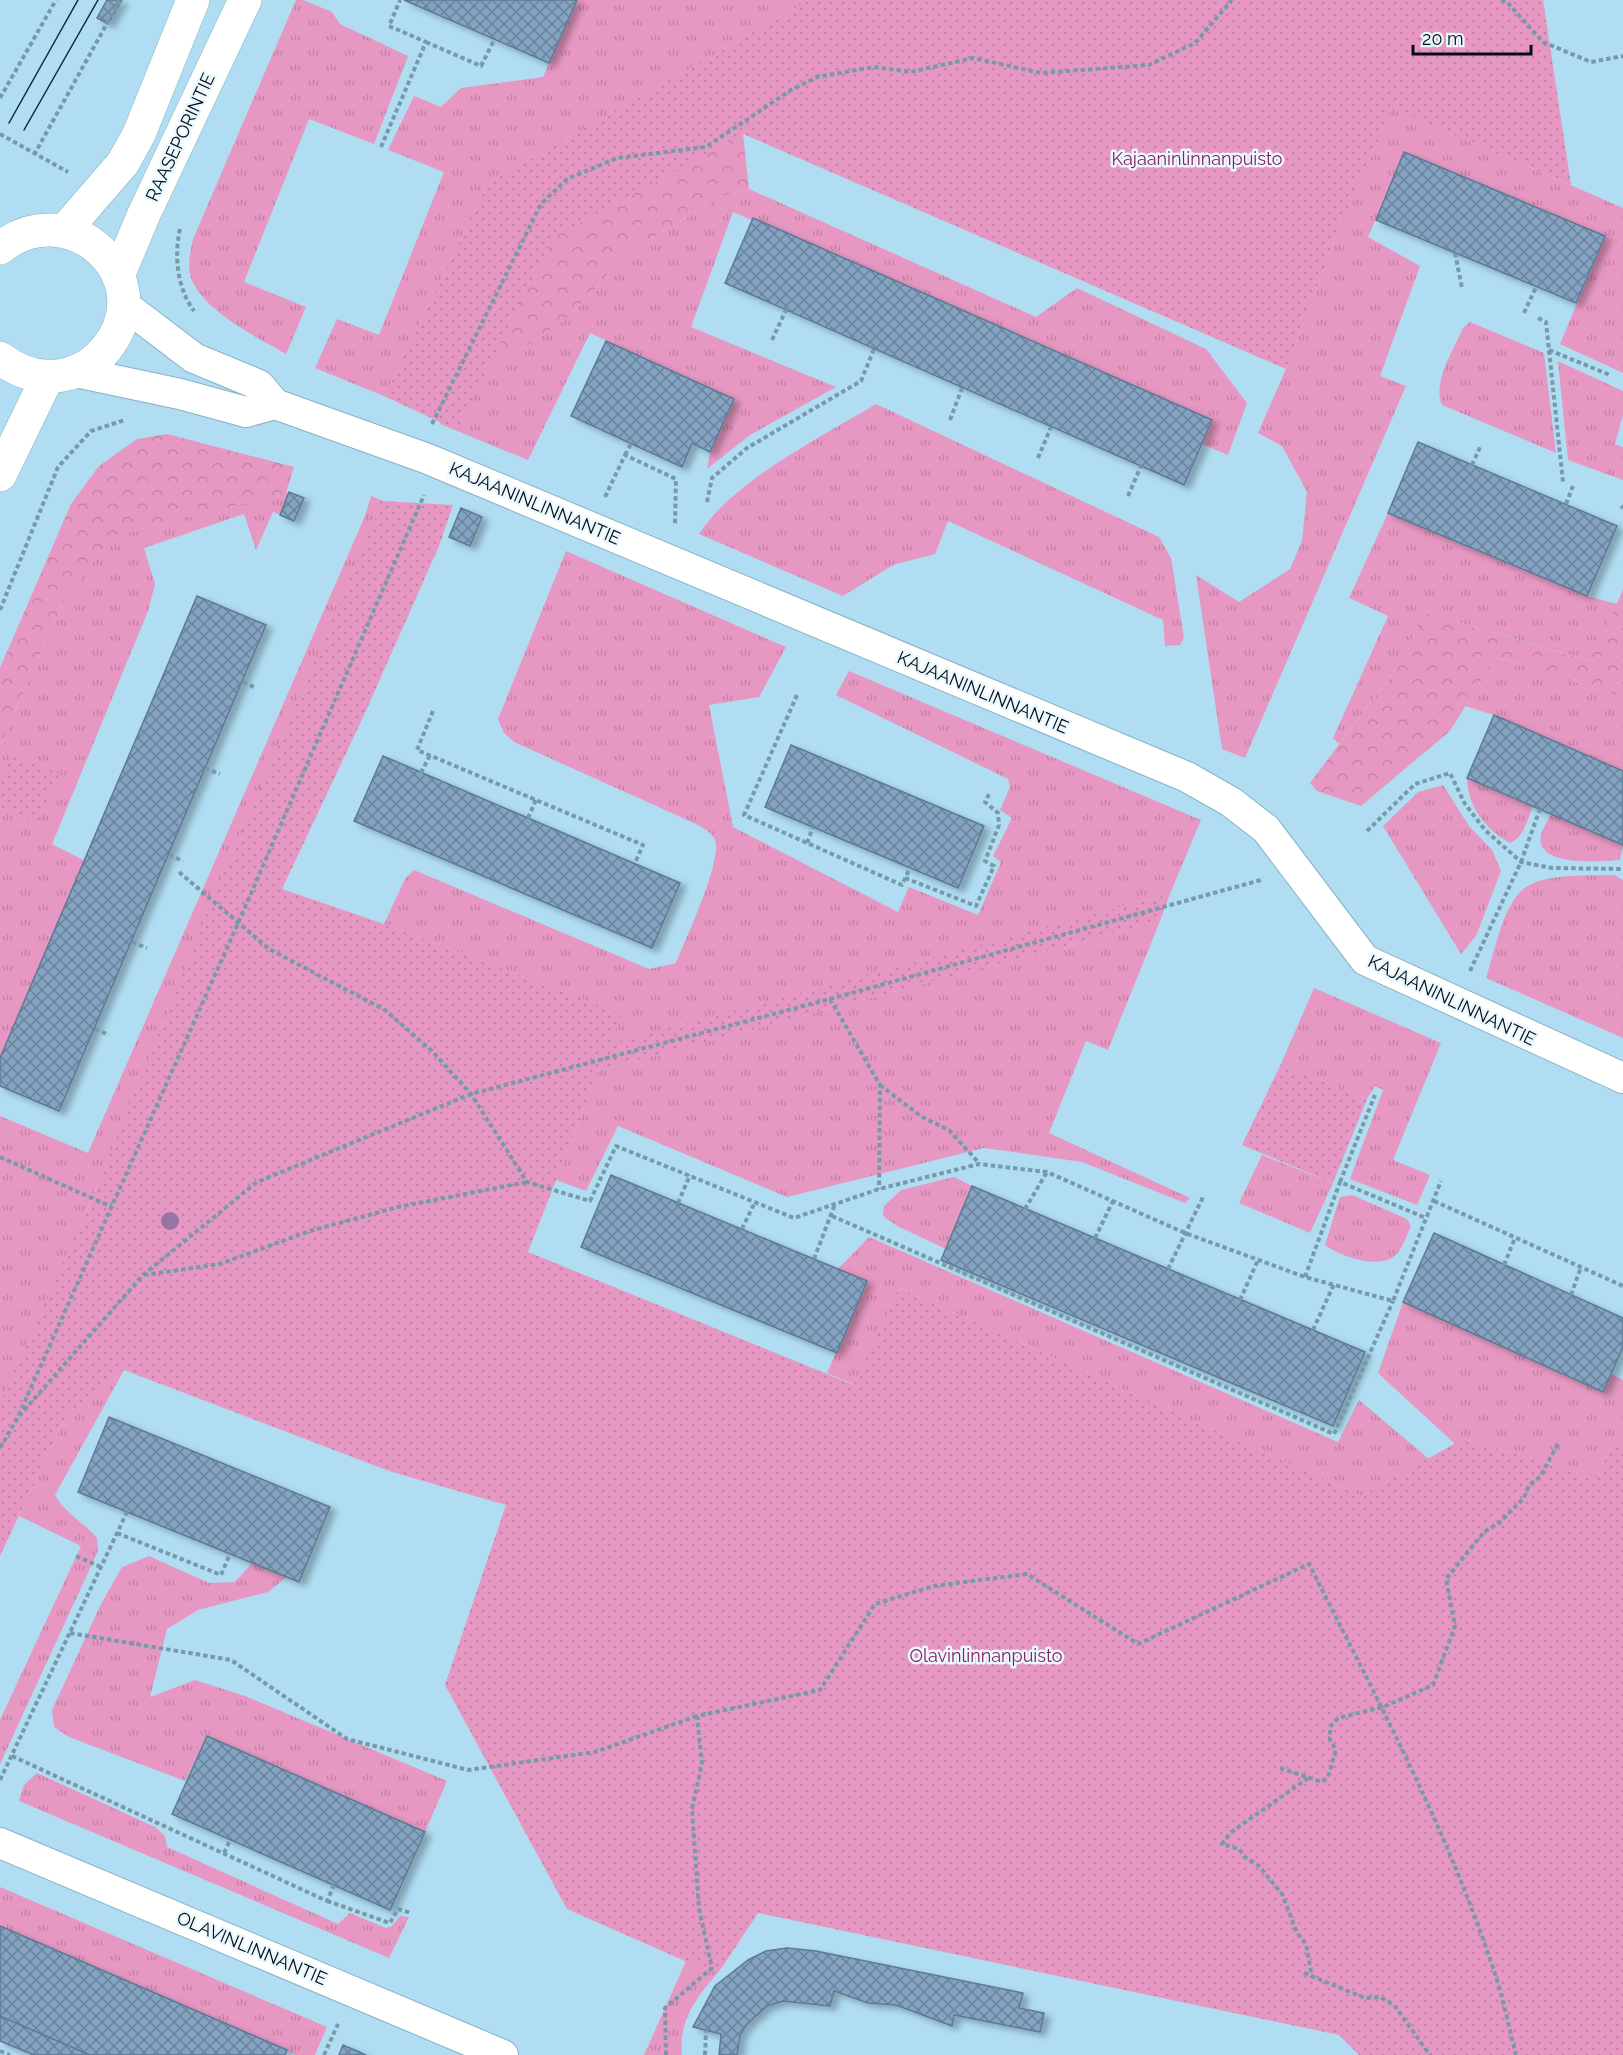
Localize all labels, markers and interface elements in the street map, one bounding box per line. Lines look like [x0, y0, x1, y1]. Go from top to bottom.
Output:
scale bar [1413, 18, 1532, 56]
text: 20 m [1422, 28, 1464, 49]
street label: RAASEPORINTIE [141, 70, 219, 204]
park label: Kajaaninlinnanpuisto [1111, 148, 1283, 169]
street label: KAJAANINLINNANTIE [446, 457, 624, 549]
street label: KAJAANINLINNANTIE [894, 646, 1072, 738]
street label: KAJAANINLINNANTIE [1365, 950, 1539, 1050]
park label: Olavinlinnanpuisto [909, 1645, 1063, 1666]
street label: OLAVINLINNANTIE [174, 1907, 330, 1989]

